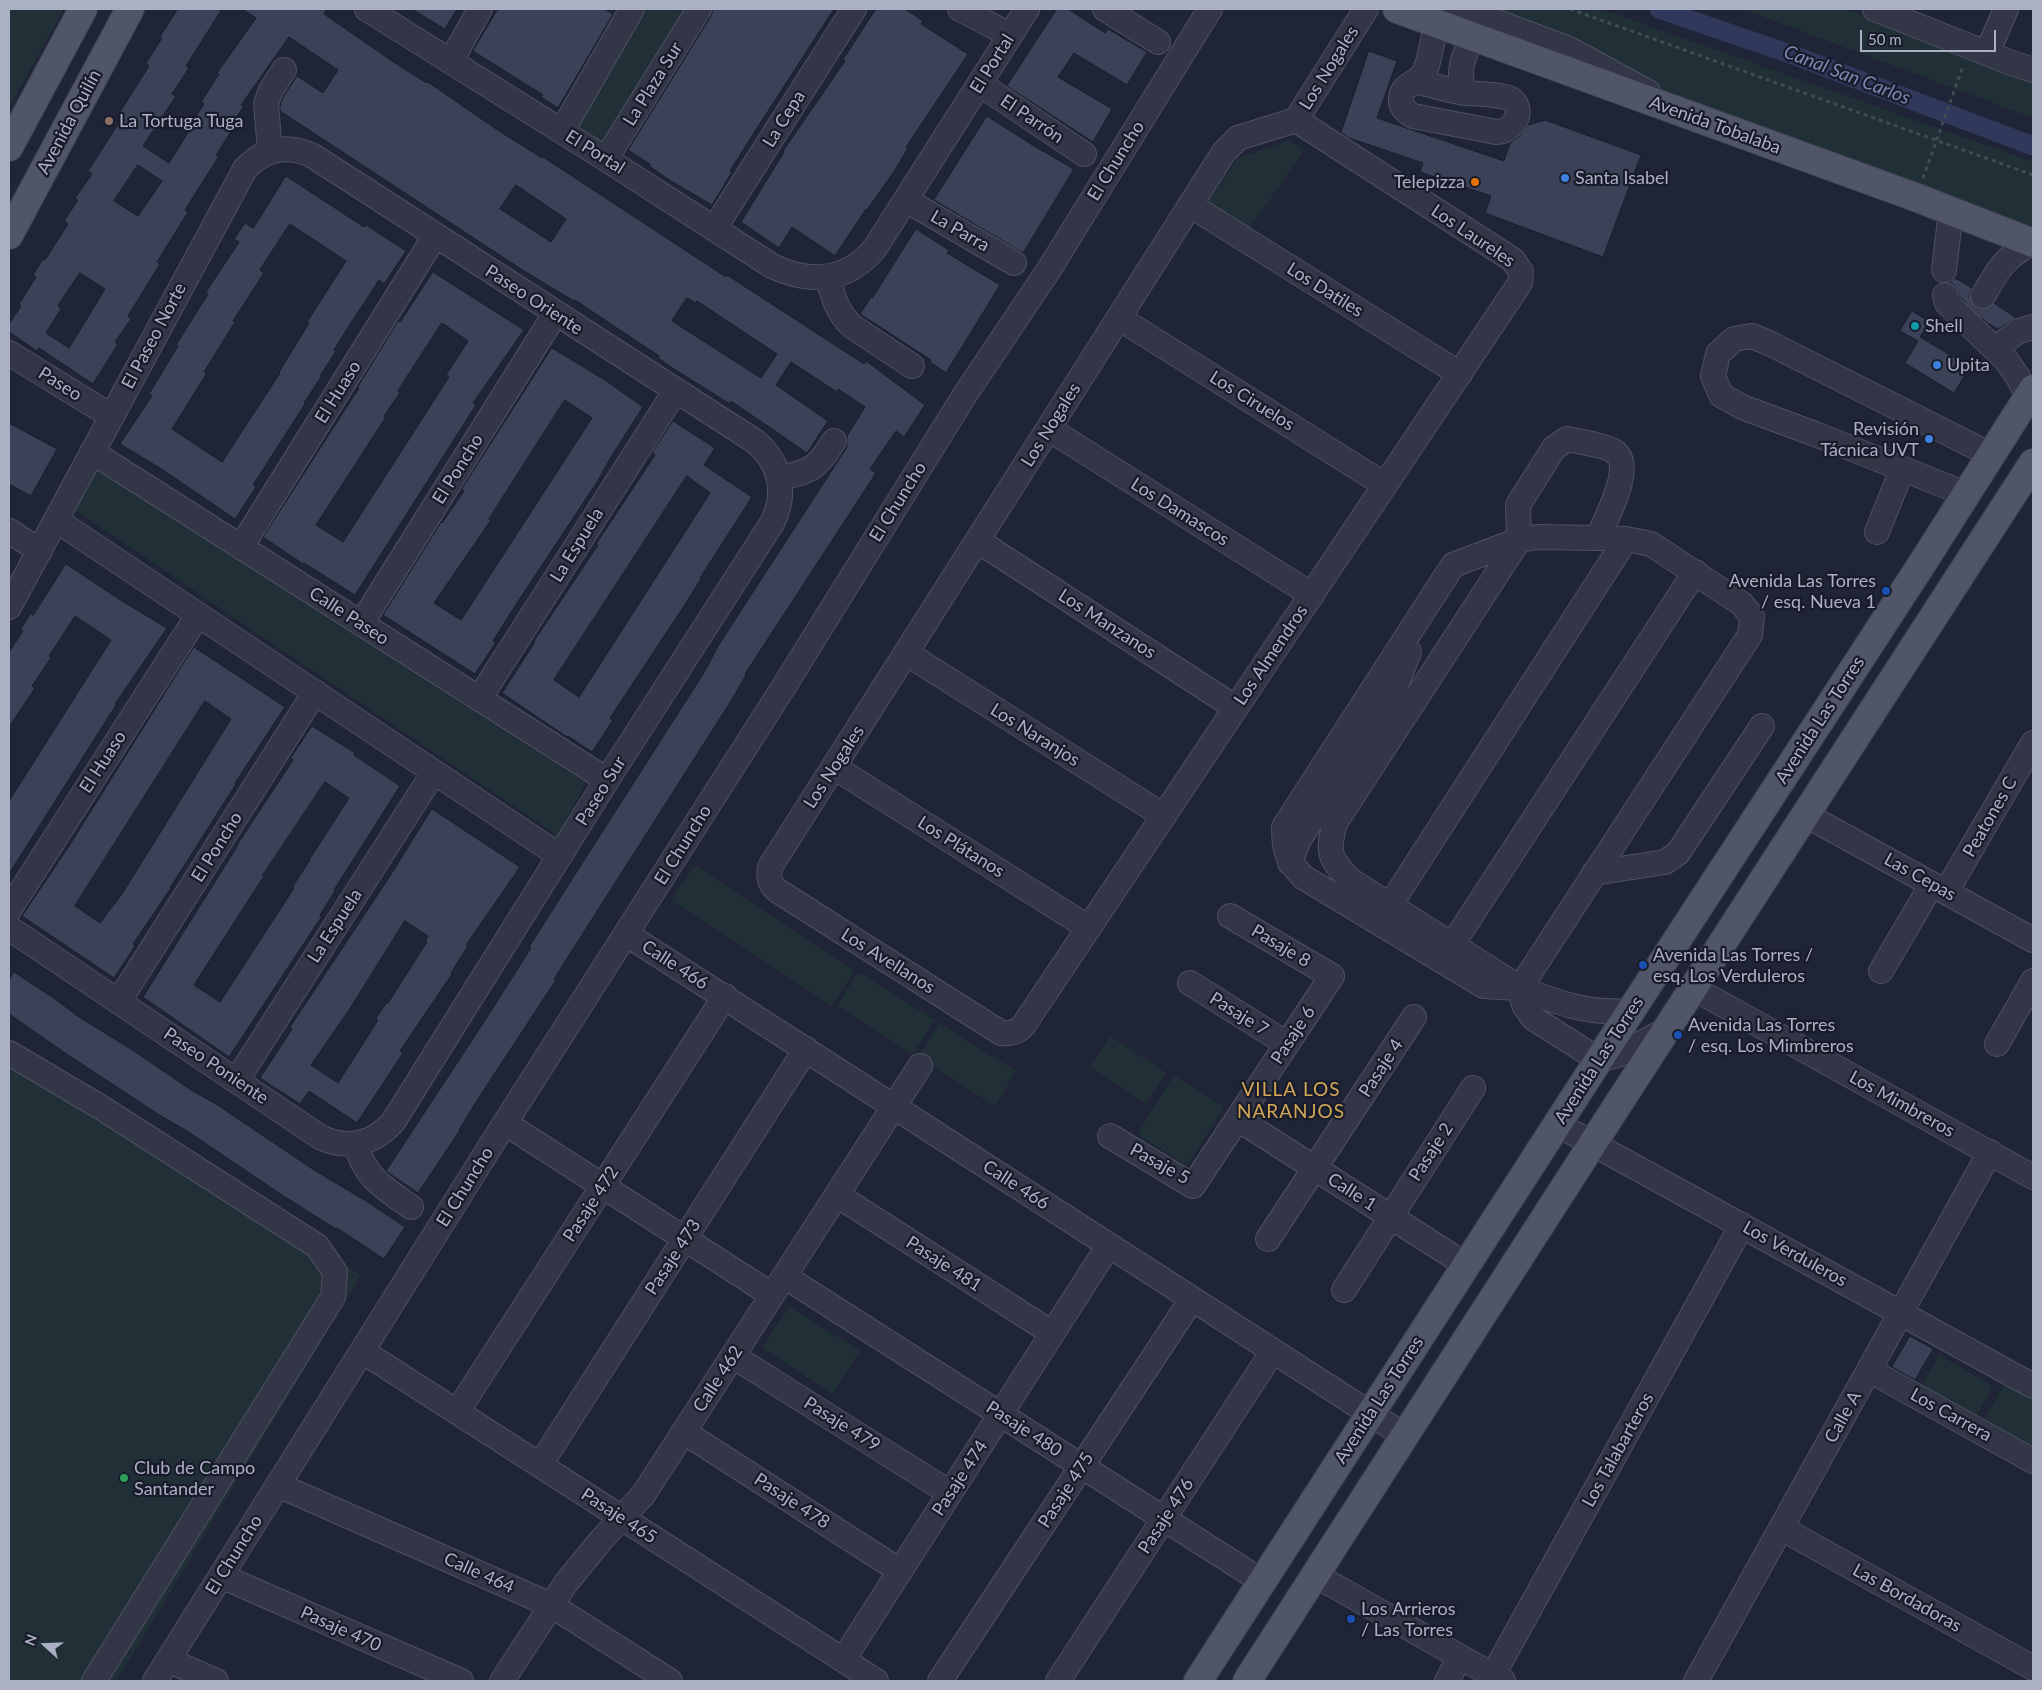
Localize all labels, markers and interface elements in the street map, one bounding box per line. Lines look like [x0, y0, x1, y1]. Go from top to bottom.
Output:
scale bar [1862, 20, 1998, 52]
street label: Los Nogales [1295, 22, 1363, 114]
street label: El Portal [965, 30, 1019, 98]
text: 50 m [1868, 30, 1902, 48]
street label: La Plaza Sur [619, 38, 687, 130]
water label: Canal San Carlos [1781, 40, 1913, 110]
street label: Avenida Quilín [32, 66, 106, 178]
street label: La Cepa [758, 86, 810, 152]
street label: El Parrón [996, 90, 1068, 148]
street label: Avenida Tobalaba [1647, 91, 1783, 159]
place label: La Tortuga Tuga [119, 110, 243, 132]
marker: La Tortuga Tuga [103, 115, 115, 127]
street label: El Chuncho [1083, 117, 1149, 205]
street label: El Portal [561, 125, 629, 179]
place label: Santa Isabel [1575, 167, 1669, 189]
place label: Telepizza [1394, 171, 1465, 193]
marker: Santa Isabel [1559, 172, 1571, 184]
marker: Telepizza [1469, 176, 1481, 188]
street label: Los Laureles [1427, 200, 1519, 272]
street label: La Parra [927, 206, 993, 256]
street label: Los Datiles [1283, 258, 1367, 322]
street label: Paseo Oriente [481, 260, 587, 340]
street label: El Paseo Norte [117, 279, 191, 393]
place label: Shell [1925, 315, 1963, 337]
marker: Shell [1909, 320, 1921, 332]
place label: Upita [1947, 354, 1990, 376]
street label: El Huaso [310, 357, 366, 427]
marker: Upita [1931, 359, 1943, 371]
street label: Paseo [34, 362, 86, 406]
street label: Los Ciruelos [1206, 366, 1298, 436]
street label: Los Nogales [1017, 379, 1085, 471]
place label: Revisión Tácnica UVT [1820, 418, 1919, 460]
street label: El Poncho [428, 430, 488, 508]
marker: Revisión Tácnica UVT [1923, 433, 1935, 445]
street label: El Chuncho [865, 458, 931, 546]
street label: Los Damascos [1127, 473, 1233, 551]
street label: La Espuela [546, 504, 608, 586]
place label: Avenida Las Torres / esq. Nueva 1 [1729, 570, 1876, 612]
street label: Calle Paseo [305, 582, 393, 650]
street label: Los Manzanos [1054, 585, 1160, 663]
marker: Avenida Las Torres / esq. Nueva 1 [1880, 585, 1892, 597]
street label: Los Almendros [1230, 601, 1312, 709]
street label: Avenida Las Torres [1771, 652, 1869, 788]
street label: Los Naranjos [986, 699, 1084, 771]
street label: Los Nogales [799, 721, 869, 813]
street label: El Huaso [75, 727, 131, 797]
street label: Paseo Sur [571, 752, 631, 830]
street label: Peatones C [1958, 773, 2022, 861]
street label: El Chuncho [650, 801, 716, 889]
street label: El Poncho [187, 808, 247, 886]
street label: Los Plátanos [914, 812, 1008, 882]
street label: Las Cepas [1880, 848, 1960, 906]
street label: La Espuela [303, 885, 367, 967]
street label: Pasaje 8 [1248, 920, 1314, 972]
street label: Los Avellanos [837, 924, 939, 998]
street label: Calle 466 [638, 936, 712, 994]
place label: Avenida Las Torres / esq. Los Verduleros [1653, 944, 1813, 986]
marker: Avenida Las Torres / esq. Los Verduleros [1637, 959, 1649, 971]
street label: Pasaje 7 [1206, 988, 1272, 1040]
street label: Avenida Las Torres [1550, 992, 1648, 1128]
street label: Pasaje 6 [1266, 1002, 1320, 1068]
place label: Avenida Las Torres / esq. Los Mimbreros [1688, 1014, 1854, 1056]
street label: Paseo Poniente [159, 1023, 273, 1109]
marker: Avenida Las Torres / esq. Los Mimbreros [1672, 1029, 1684, 1041]
street label: Pasaje 4 [1354, 1035, 1408, 1101]
street label: Los Mimbreros [1846, 1066, 1958, 1142]
district label: VILLA LOS NARANJOS [1236, 1079, 1346, 1123]
street label: Pasaje 2 [1404, 1119, 1458, 1185]
street label: Pasaje 5 [1126, 1139, 1194, 1189]
street label: El Chuncho [432, 1143, 498, 1231]
street label: Calle 466 [979, 1156, 1053, 1214]
street label: Pasaje 472 [559, 1162, 623, 1246]
street label: Calle 1 [1323, 1168, 1381, 1216]
street label: Pasaje 473 [641, 1215, 705, 1299]
street label: Los Verduleros [1739, 1216, 1851, 1292]
street label: Pasaje 481 [902, 1232, 986, 1296]
street label: Avenida Las Torres [1330, 1332, 1428, 1468]
street label: Calle 462 [689, 1342, 747, 1416]
street label: Los Carrera [1907, 1384, 1995, 1446]
street label: Calle A [1820, 1387, 1866, 1447]
street label: Los Talabarteros [1578, 1389, 1658, 1511]
street label: Pasaje 479 [800, 1392, 884, 1456]
street label: Pasaje 480 [982, 1397, 1066, 1461]
street label: Pasaje 474 [928, 1436, 992, 1520]
street label: Pasaje 475 [1034, 1448, 1098, 1532]
place label: Club de Campo Santander [134, 1457, 255, 1500]
street label: Pasaje 478 [750, 1469, 834, 1533]
marker: Club de Campo Santander [118, 1472, 130, 1484]
street label: Pasaje 476 [1134, 1474, 1198, 1558]
street label: Pasaje 465 [577, 1484, 661, 1548]
street label: El Chuncho [201, 1511, 267, 1599]
street label: Calle 464 [440, 1548, 518, 1598]
street label: Las Bordadoras [1849, 1559, 1965, 1637]
place label: Los Arrieros / Las Torres [1361, 1598, 1455, 1640]
street label: Pasaje 470 [297, 1602, 385, 1656]
marker: Los Arrieros / Las Torres [1345, 1613, 1357, 1625]
north arrow [20, 1620, 70, 1670]
text: N [21, 1632, 40, 1648]

